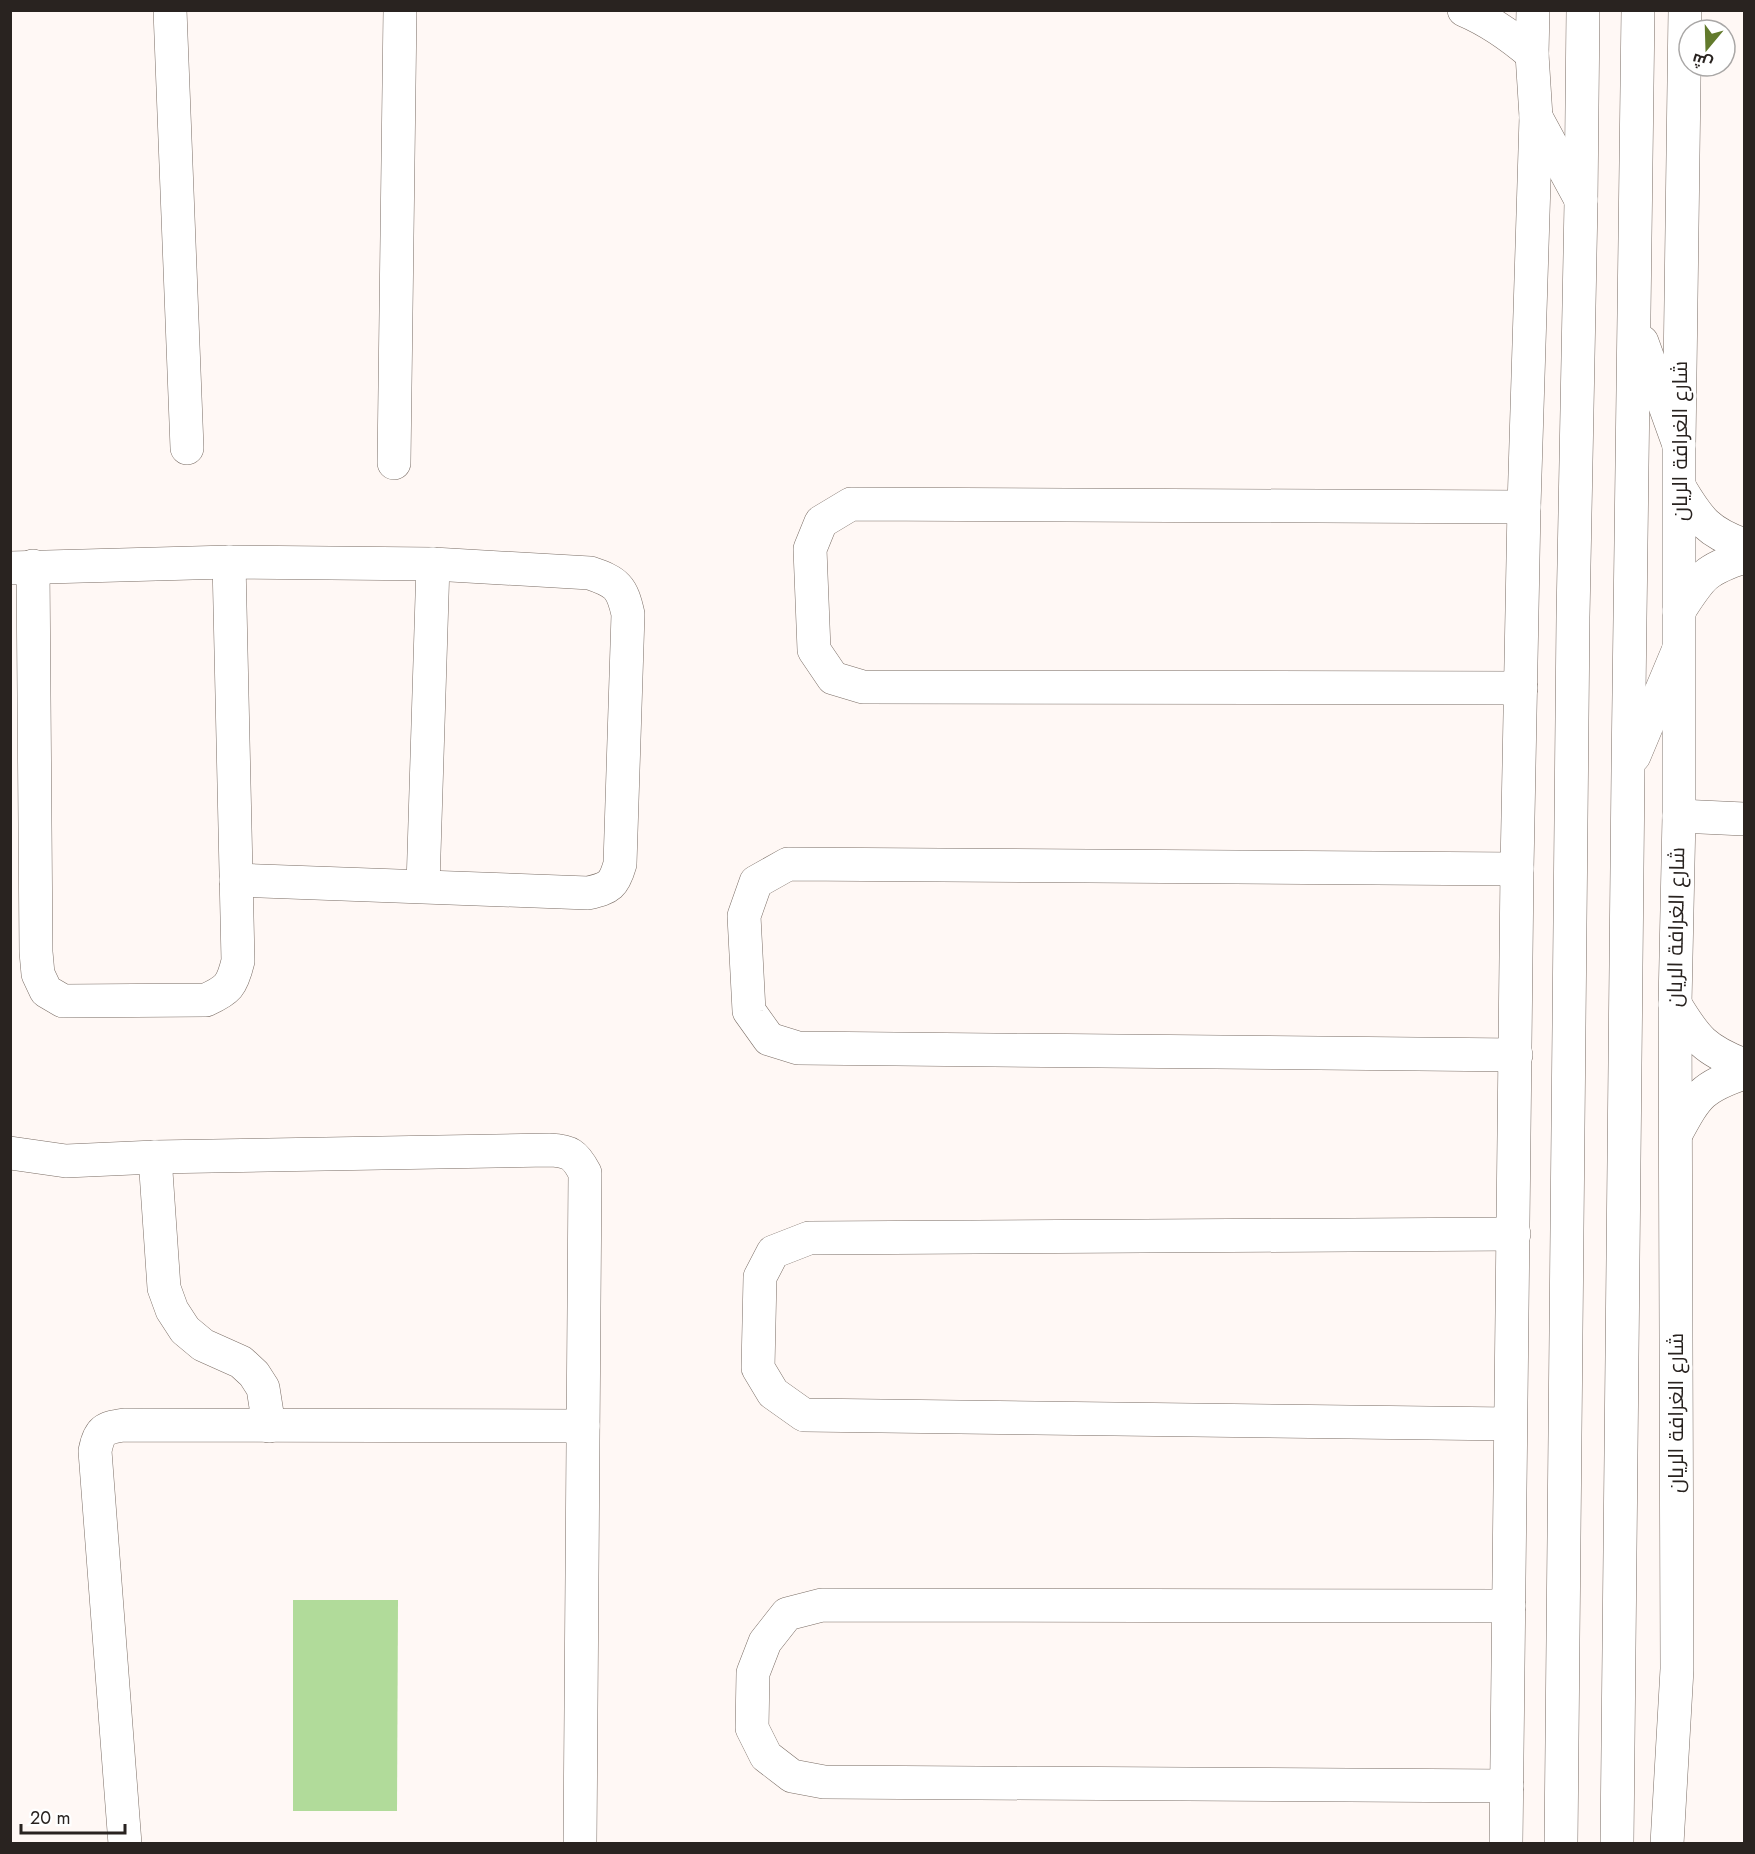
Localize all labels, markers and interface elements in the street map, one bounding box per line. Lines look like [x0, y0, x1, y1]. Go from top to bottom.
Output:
north arrow [1677, 18, 1737, 78]
text: ش [1689, 47, 1716, 76]
street label: شارع الغرافة الريان [1665, 361, 1695, 521]
street label: شارع الغرافة الريان [1660, 847, 1692, 1007]
street label: شارع الغرافة الريان [1661, 1333, 1691, 1493]
scale bar [21, 1797, 124, 1835]
text: 20 m [30, 1805, 70, 1831]

